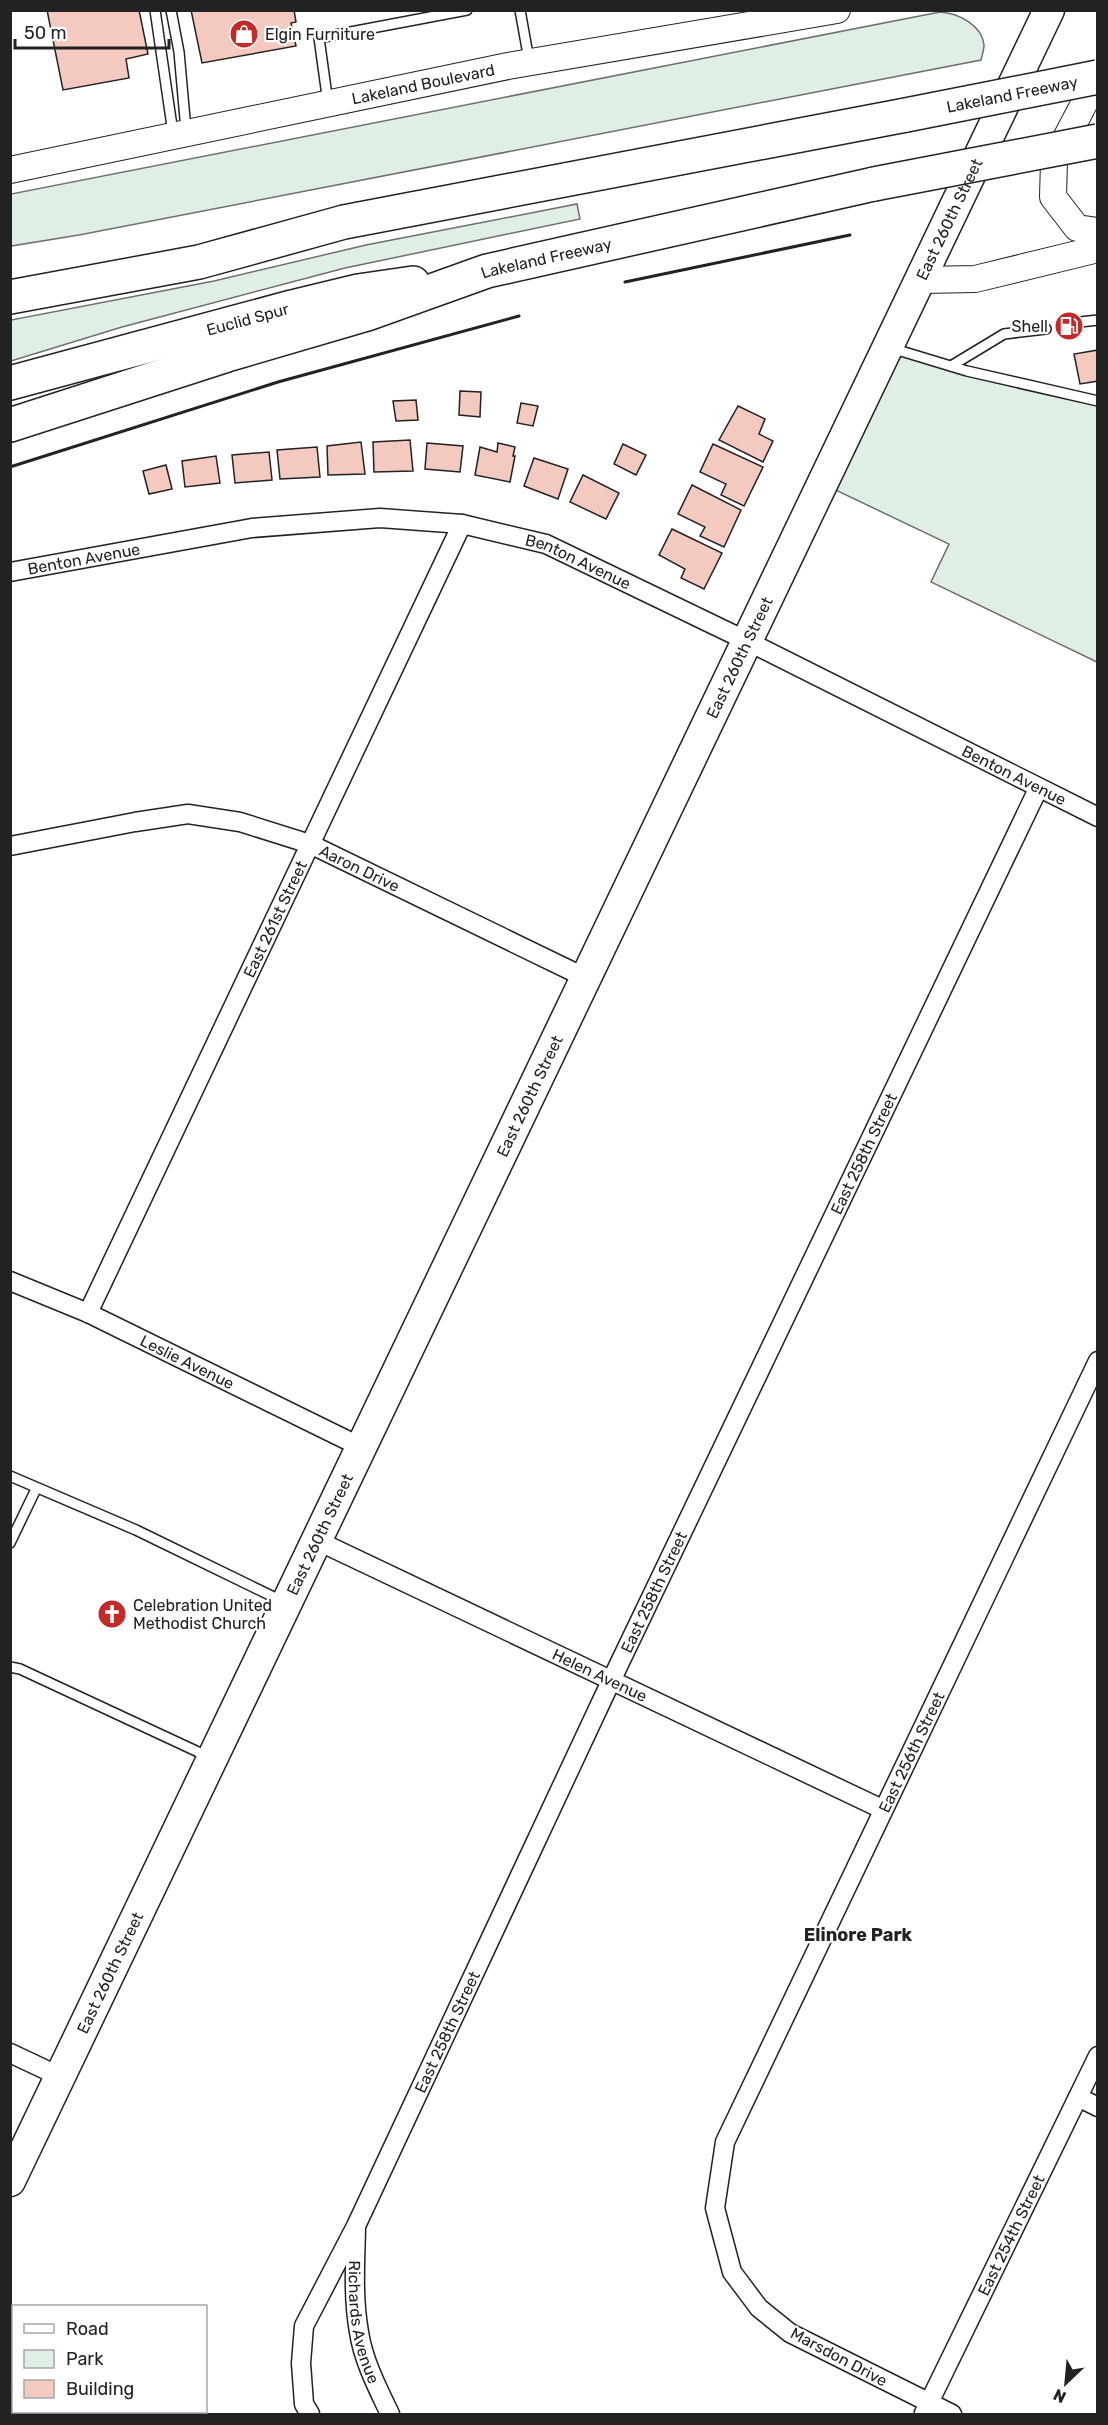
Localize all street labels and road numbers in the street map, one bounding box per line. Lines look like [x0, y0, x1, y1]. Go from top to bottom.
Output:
street label: Lakeland Boulevard [350, 60, 496, 108]
street label: Lakeland Freeway [945, 72, 1079, 116]
street label: East 260th Street [912, 155, 986, 283]
street label: Lakeland Freeway [478, 234, 614, 282]
street label: Euclid Spur [204, 299, 291, 339]
street label: Benton Avenue [523, 530, 634, 593]
street label: Benton Avenue [26, 539, 142, 578]
street label: East 260th Street [702, 594, 776, 721]
street label: Benton Avenue [959, 741, 1069, 809]
street label: Aaron Drive [316, 841, 403, 896]
street label: East 261st Street [239, 858, 311, 981]
street label: East 260th Street [492, 1032, 566, 1160]
street label: East 258th Street [826, 1090, 901, 1217]
street label: Leslie Avenue [137, 1331, 237, 1393]
street label: East 260th Street [282, 1470, 357, 1598]
street label: East 258th Street [616, 1528, 691, 1656]
street label: Helen Avenue [549, 1644, 650, 1706]
street label: East 256th Street [874, 1689, 948, 1816]
street label: East 260th Street [73, 1909, 147, 2036]
street label: East 258th Street [410, 1968, 483, 2096]
street label: East 254th Street [973, 2172, 1048, 2299]
street label: Richards Avenue [345, 2260, 384, 2386]
street label: Marsdon Drive [787, 2324, 891, 2390]

